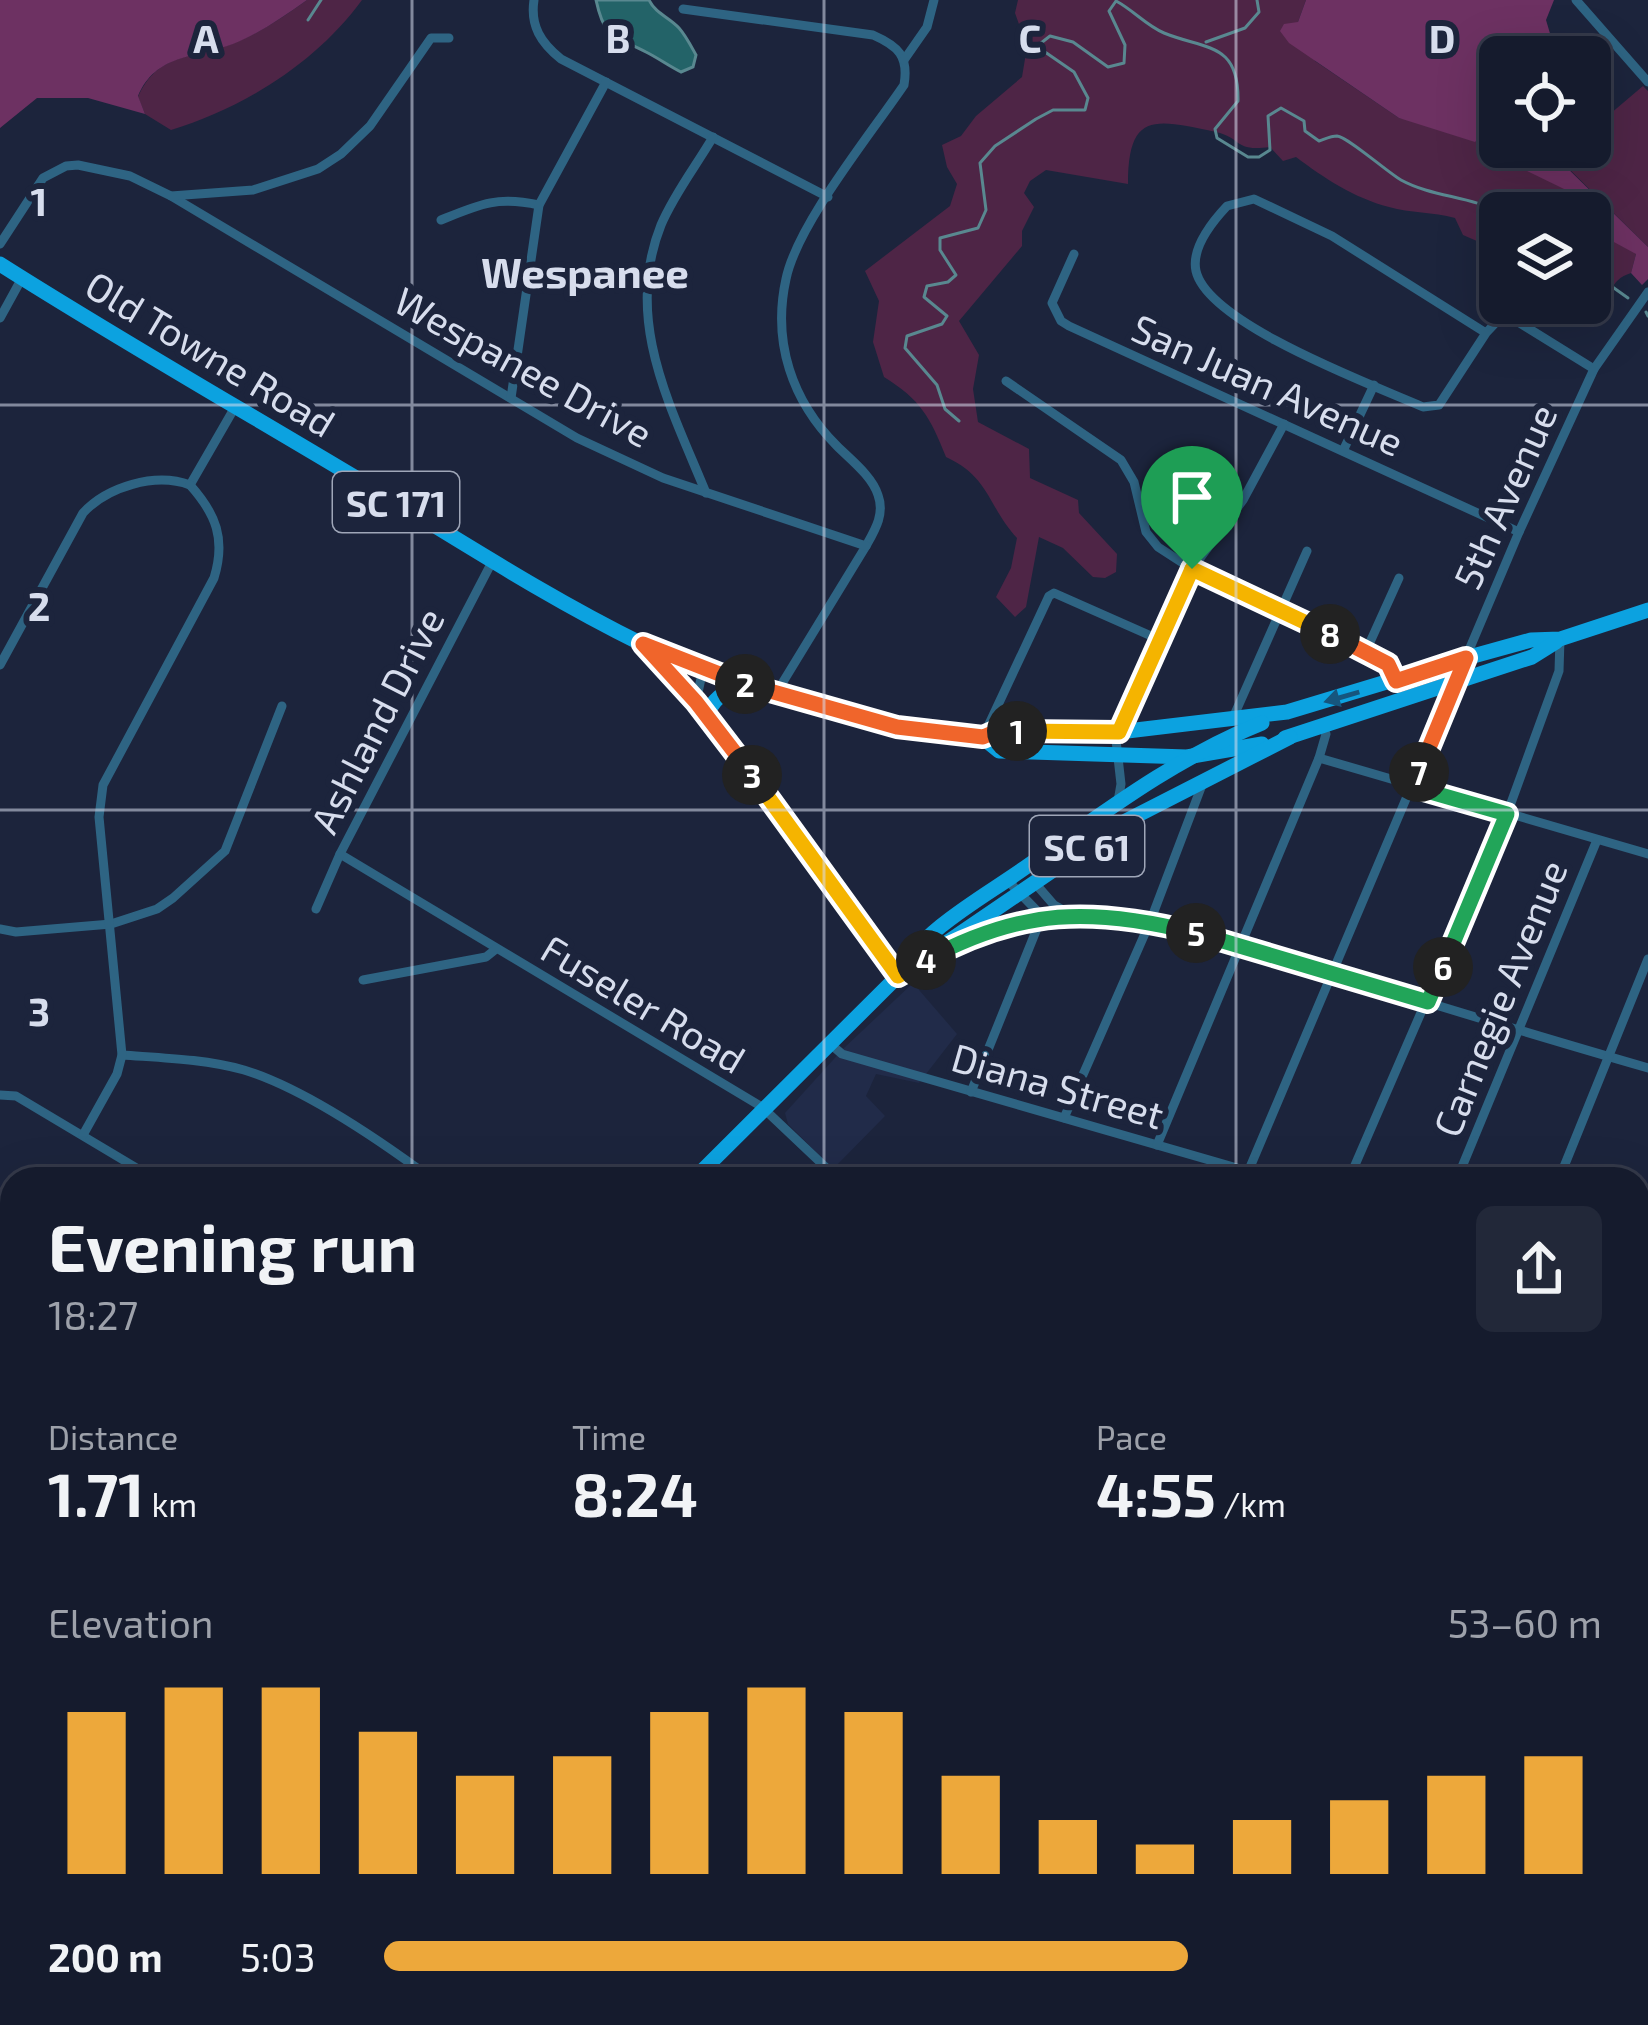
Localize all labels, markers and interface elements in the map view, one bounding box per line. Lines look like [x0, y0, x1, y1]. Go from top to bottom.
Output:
text: A [193, 14, 219, 61]
text: B [606, 14, 630, 61]
text: C [1019, 14, 1041, 61]
text: D [1429, 14, 1455, 61]
map controls [1479, 36, 1611, 324]
button: locate [1479, 36, 1611, 168]
text: 1 [31, 177, 47, 224]
button: layers [1479, 192, 1611, 324]
district label: Wespanee [481, 246, 689, 296]
street label: Old Towne Road [78, 260, 344, 446]
street label: Wespanee Drive [387, 276, 661, 456]
street label: San Juan Avenue [1125, 303, 1411, 465]
street label: 5th Avenue [1442, 397, 1566, 595]
pin [1141, 446, 1243, 569]
icon: arrive [1159, 464, 1225, 530]
road number: SC 171 [333, 472, 459, 532]
text: 2 [28, 582, 50, 629]
street label: Ashland Drive [299, 600, 453, 840]
pin: 8 [1300, 604, 1360, 664]
text: 8 [1320, 614, 1340, 654]
pin: 2 [715, 654, 775, 714]
text: 2 [735, 664, 755, 704]
one-way arrow [1323, 688, 1360, 707]
pin: 1 [987, 701, 1047, 761]
text: 1 [1010, 711, 1024, 751]
pin: 7 [1389, 742, 1449, 802]
pin: 3 [722, 745, 782, 805]
text: 7 [1410, 752, 1428, 792]
text: 3 [743, 755, 761, 795]
road number: SC 61 [1030, 816, 1144, 876]
street label: Carnegie Avenue [1422, 853, 1576, 1143]
pin: 5 [1166, 903, 1226, 963]
text: 5 [1187, 913, 1205, 953]
street label: Fuseler Road [534, 924, 754, 1082]
pin: 4 [896, 930, 956, 990]
pin: 6 [1413, 937, 1473, 997]
text: 4 [915, 940, 937, 980]
text: 6 [1433, 947, 1453, 987]
text: 3 [28, 987, 50, 1034]
street label: Diana Street [947, 1032, 1169, 1138]
text: Evening run [48, 1206, 417, 1285]
button: share [1476, 1206, 1602, 1332]
text: 18:27 [48, 1291, 138, 1338]
text: Distance [48, 1417, 178, 1457]
text: Time [572, 1417, 646, 1457]
text: Pace [1096, 1417, 1167, 1457]
text: 1.71 [48, 1457, 144, 1529]
text: 8:24 [572, 1457, 698, 1529]
text: 4:55 [1096, 1457, 1216, 1529]
text: km [144, 1484, 197, 1524]
text: /km [1216, 1484, 1286, 1524]
text: Elevation [48, 1599, 213, 1646]
text: 53–60 m [1448, 1599, 1602, 1646]
text: 200 m [48, 1933, 163, 1980]
text: 5:03 [240, 1933, 315, 1980]

